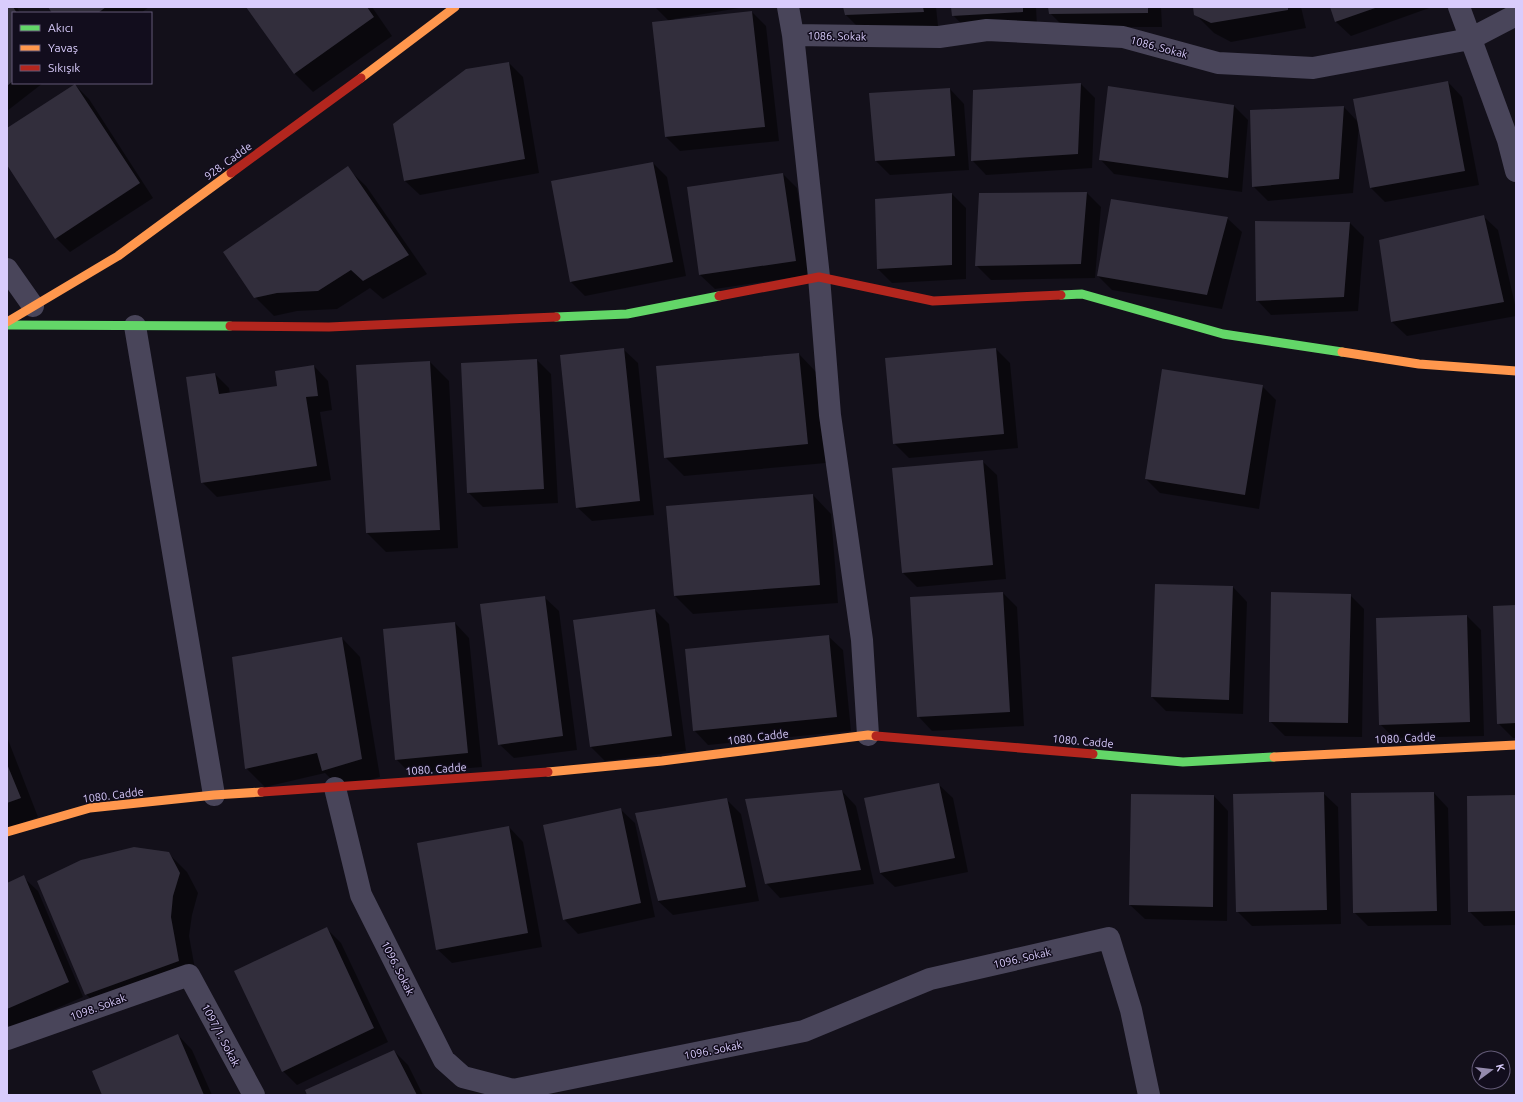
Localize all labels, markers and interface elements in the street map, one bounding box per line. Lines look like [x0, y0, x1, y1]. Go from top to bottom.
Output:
legend [12, 12, 152, 84]
text: Akıcı [48, 21, 73, 34]
street label: 1086. Sokak [807, 29, 867, 43]
street label: 1086. Sokak [1129, 34, 1189, 61]
text: Yavaş [48, 41, 78, 54]
text: Sıkışık [48, 61, 80, 74]
street label: 928. Cadde [202, 140, 254, 182]
street label: 1080. Cadde [727, 727, 789, 747]
street label: 1080. Cadde [1374, 730, 1436, 746]
street label: 1080. Cadde [1052, 732, 1114, 750]
street label: 1080. Cadde [405, 761, 467, 777]
street label: 1080. Cadde [82, 785, 144, 805]
street label: 1096. Sokak [379, 939, 417, 997]
street label: 1096. Sokak [992, 945, 1053, 970]
street label: 1098. Sokak [68, 991, 128, 1023]
street label: 1097/1. Sokak [199, 1002, 243, 1069]
street label: 1096. Sokak [683, 1038, 744, 1062]
north arrow [1471, 1050, 1511, 1090]
text: K [1494, 1062, 1508, 1073]

